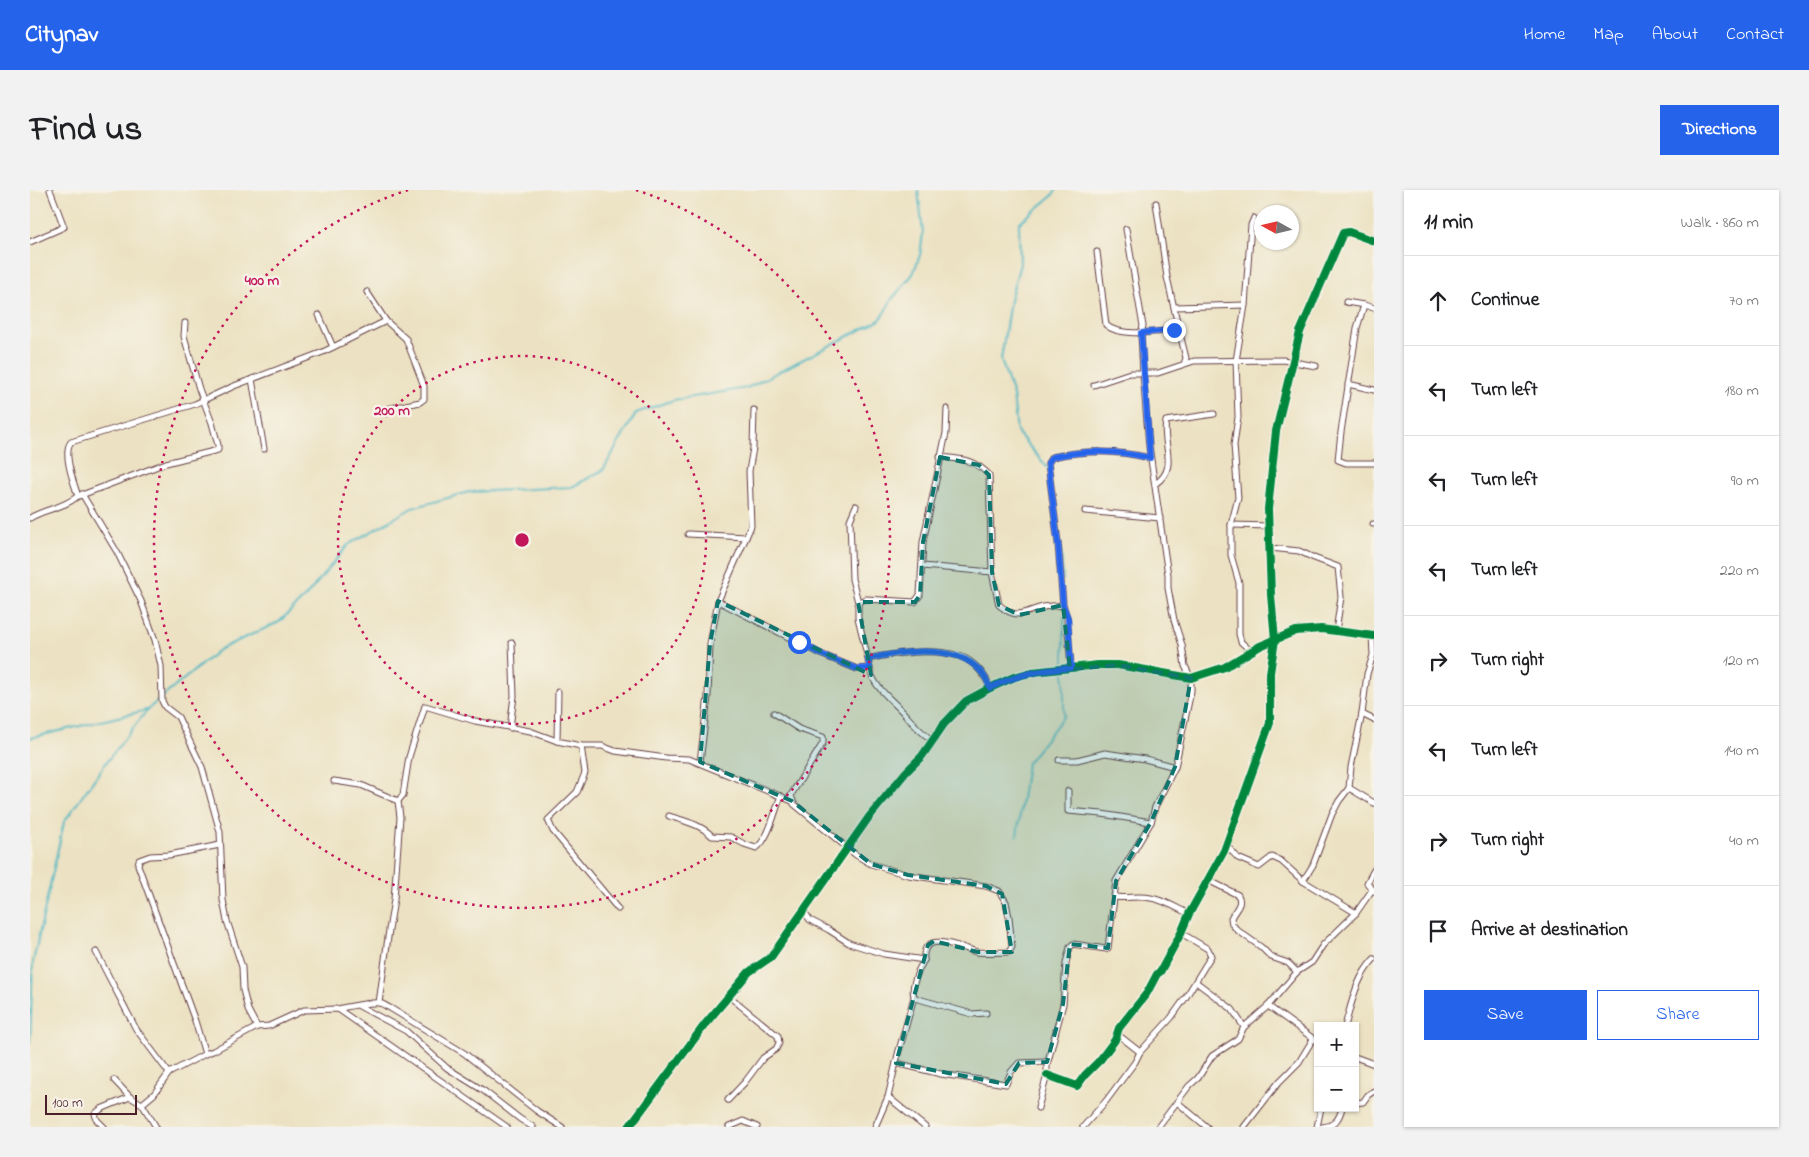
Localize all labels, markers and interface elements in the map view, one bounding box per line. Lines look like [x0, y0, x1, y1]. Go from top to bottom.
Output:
text: Citynav [25, 18, 98, 53]
text: Home [1524, 22, 1565, 48]
text: Map [1593, 22, 1624, 48]
text: About [1652, 22, 1698, 48]
text: Contact [1726, 22, 1784, 48]
text: Find us [30, 105, 142, 156]
button: Directions [1660, 105, 1779, 155]
north arrow [1254, 205, 1299, 250]
text: 11 min [1424, 208, 1473, 238]
text: Walk · 860 m [1680, 211, 1759, 235]
text: 400 m [244, 270, 280, 292]
icon: ahead [1424, 287, 1452, 315]
text: Continue [1471, 287, 1539, 314]
text: 70 m [1729, 289, 1759, 313]
route end [1163, 319, 1186, 342]
icon: left [1424, 377, 1452, 405]
text: Turn left [1471, 377, 1538, 404]
text: 180 m [1725, 379, 1759, 403]
text: 200 m [373, 400, 410, 422]
icon: left [1424, 467, 1452, 495]
text: Turn left [1471, 467, 1538, 494]
text: 90 m [1731, 469, 1759, 493]
centre of rings [513, 531, 531, 549]
icon: left [1424, 557, 1452, 585]
text: Turn left [1471, 557, 1538, 584]
text: 220 m [1720, 559, 1759, 583]
route start [788, 631, 811, 654]
icon: right [1424, 647, 1452, 675]
text: Turn right [1471, 647, 1544, 674]
text: 120 m [1723, 649, 1759, 673]
icon: left [1424, 737, 1452, 765]
text: Turn left [1471, 737, 1538, 764]
text: 140 m [1724, 739, 1759, 763]
icon: right [1424, 827, 1452, 855]
text: Turn right [1471, 827, 1544, 854]
text: 40 m [1729, 829, 1759, 853]
icon: arrive [1424, 917, 1452, 945]
text: Arrive at destination [1471, 917, 1628, 944]
button: Save [1424, 990, 1587, 1040]
button: Share [1597, 990, 1759, 1040]
map controls [1314, 1022, 1359, 1112]
button: + [1314, 1022, 1359, 1067]
button: − [1314, 1067, 1359, 1112]
scale bar [45, 1092, 138, 1115]
text: 100 m [52, 1093, 83, 1114]

